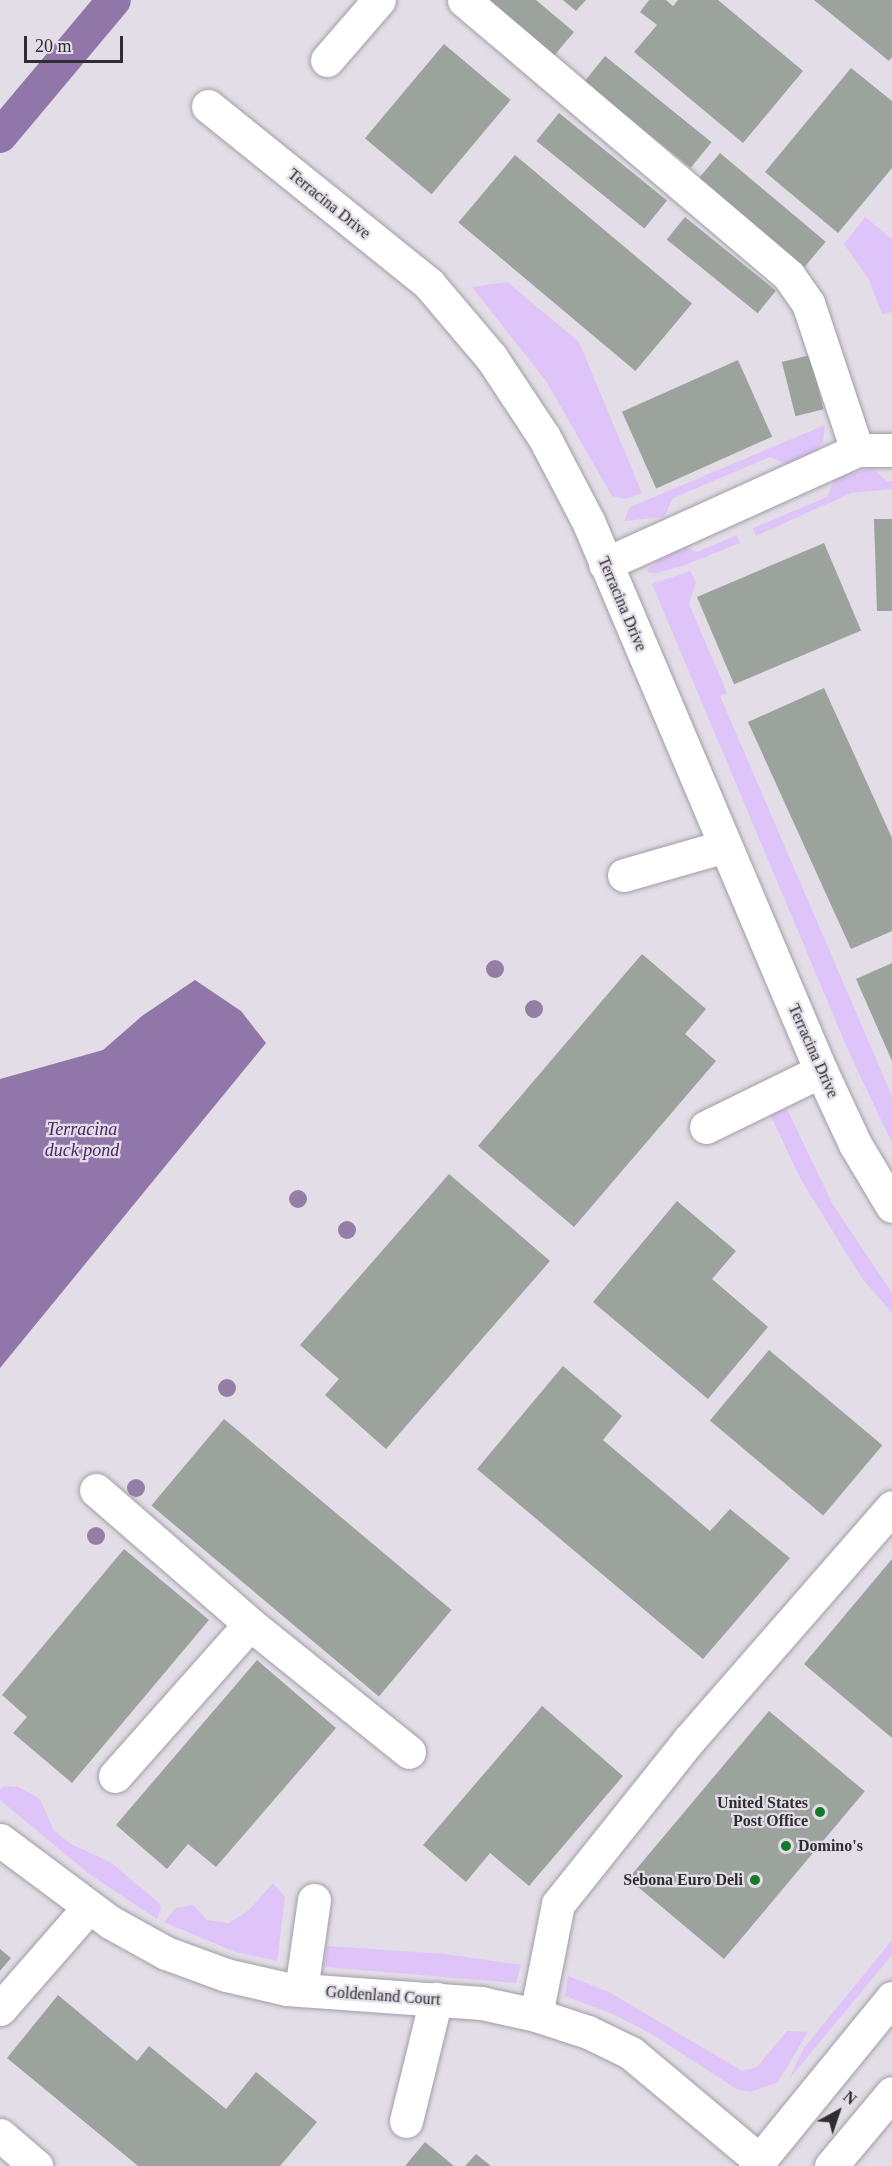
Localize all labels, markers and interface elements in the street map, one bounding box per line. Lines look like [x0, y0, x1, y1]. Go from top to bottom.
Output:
scale bar [27, 24, 126, 62]
text: 20 m [35, 36, 72, 56]
street label: Terracina Drive [284, 165, 374, 243]
street label: Terracina Drive [594, 554, 650, 654]
street label: Terracina Drive [784, 1001, 842, 1101]
water label: Terracina duck pond [45, 1119, 119, 1162]
place label: United States Post Office [717, 1793, 808, 1831]
marker: United States Post Office [813, 1805, 827, 1819]
place label: Domino's [798, 1836, 863, 1856]
marker: Domino's [779, 1839, 793, 1853]
place label: Sebona Euro Deli [623, 1870, 743, 1890]
marker: Sebona Euro Deli [748, 1873, 762, 1887]
street label: Goldenland Court [325, 1982, 441, 2010]
north arrow [808, 2082, 868, 2142]
text: N [840, 2088, 860, 2108]

